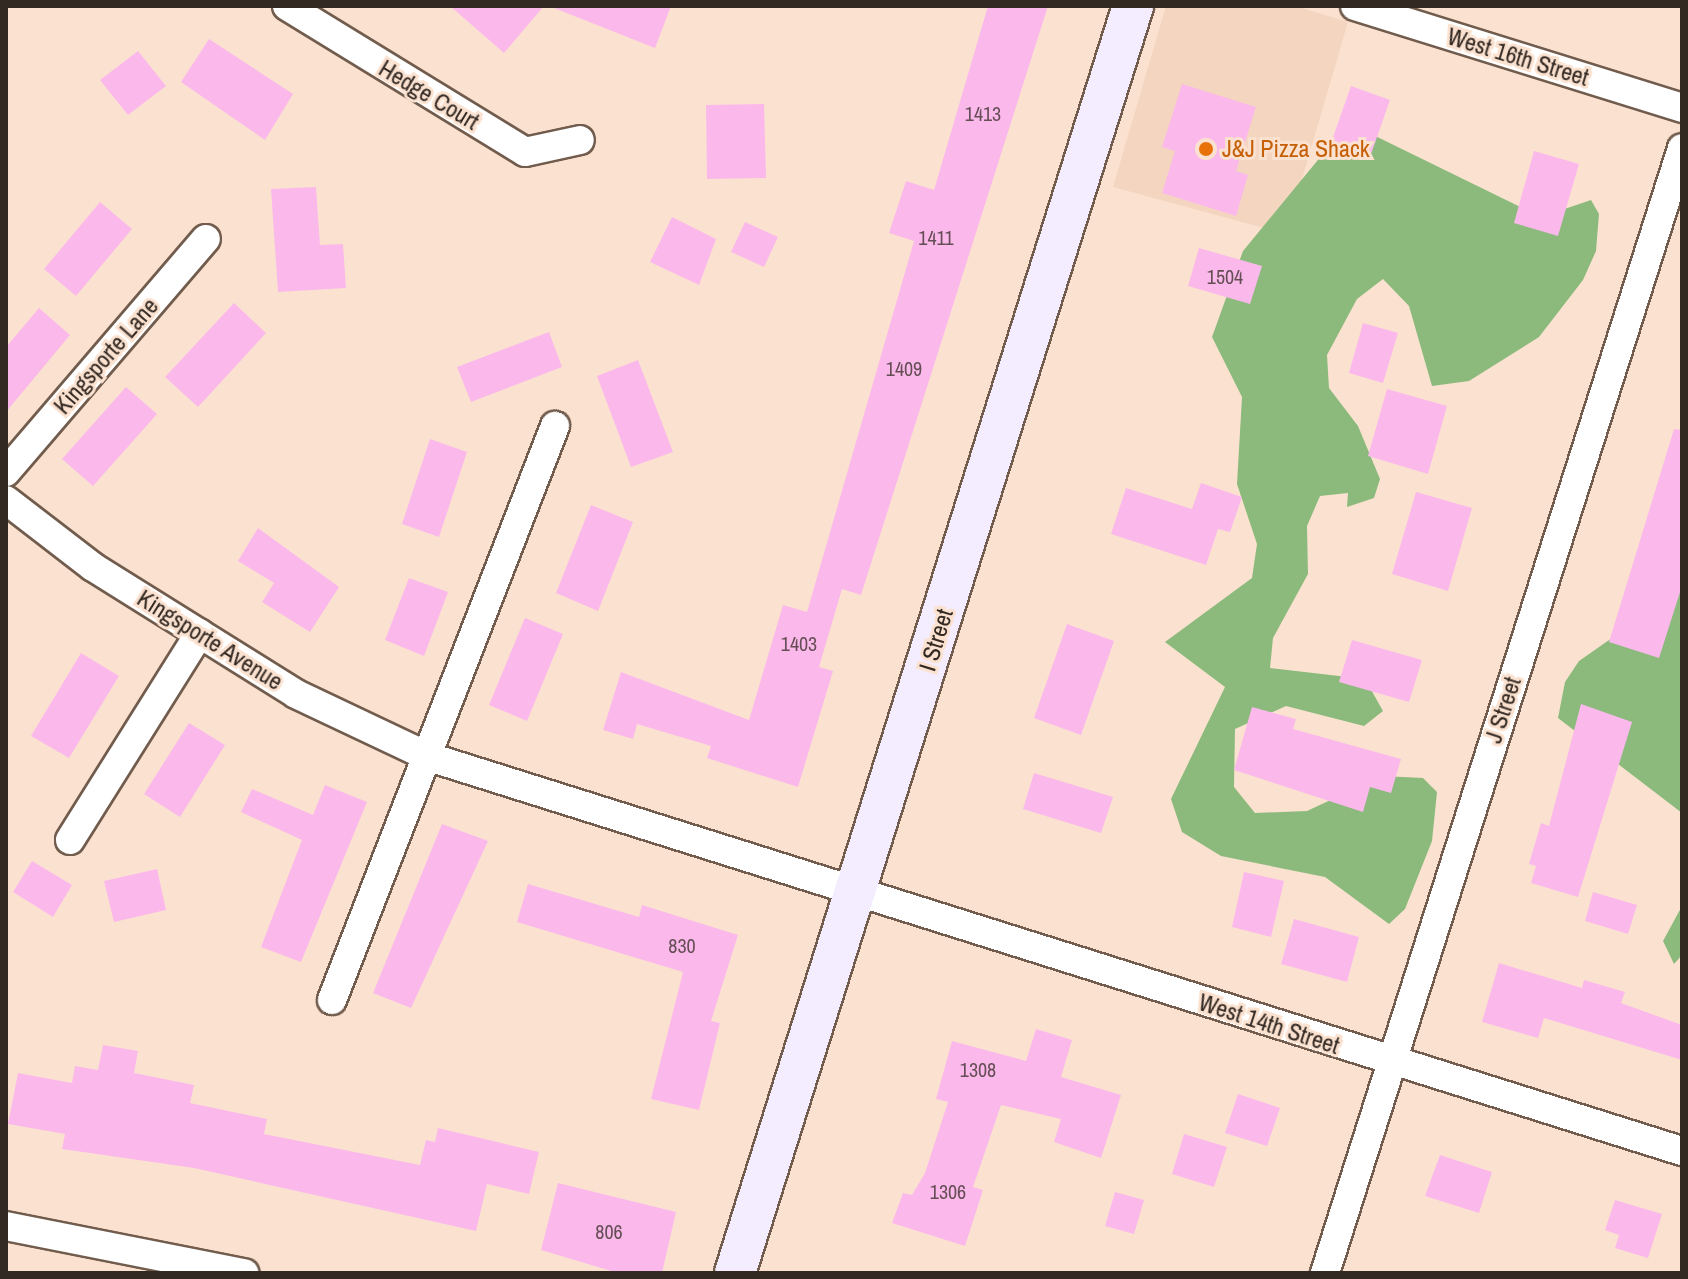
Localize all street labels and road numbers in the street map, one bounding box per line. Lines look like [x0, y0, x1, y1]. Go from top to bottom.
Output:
street label: West 16th Street [1444, 22, 1592, 92]
street label: Hedge Court [374, 54, 484, 136]
street label: Kingsporte Lane [48, 292, 164, 420]
street label: Kingsporte Avenue [132, 584, 288, 696]
street label: I Street [913, 605, 959, 675]
street label: J Street [1479, 673, 1527, 747]
street label: West 14th Street [1195, 988, 1343, 1060]

